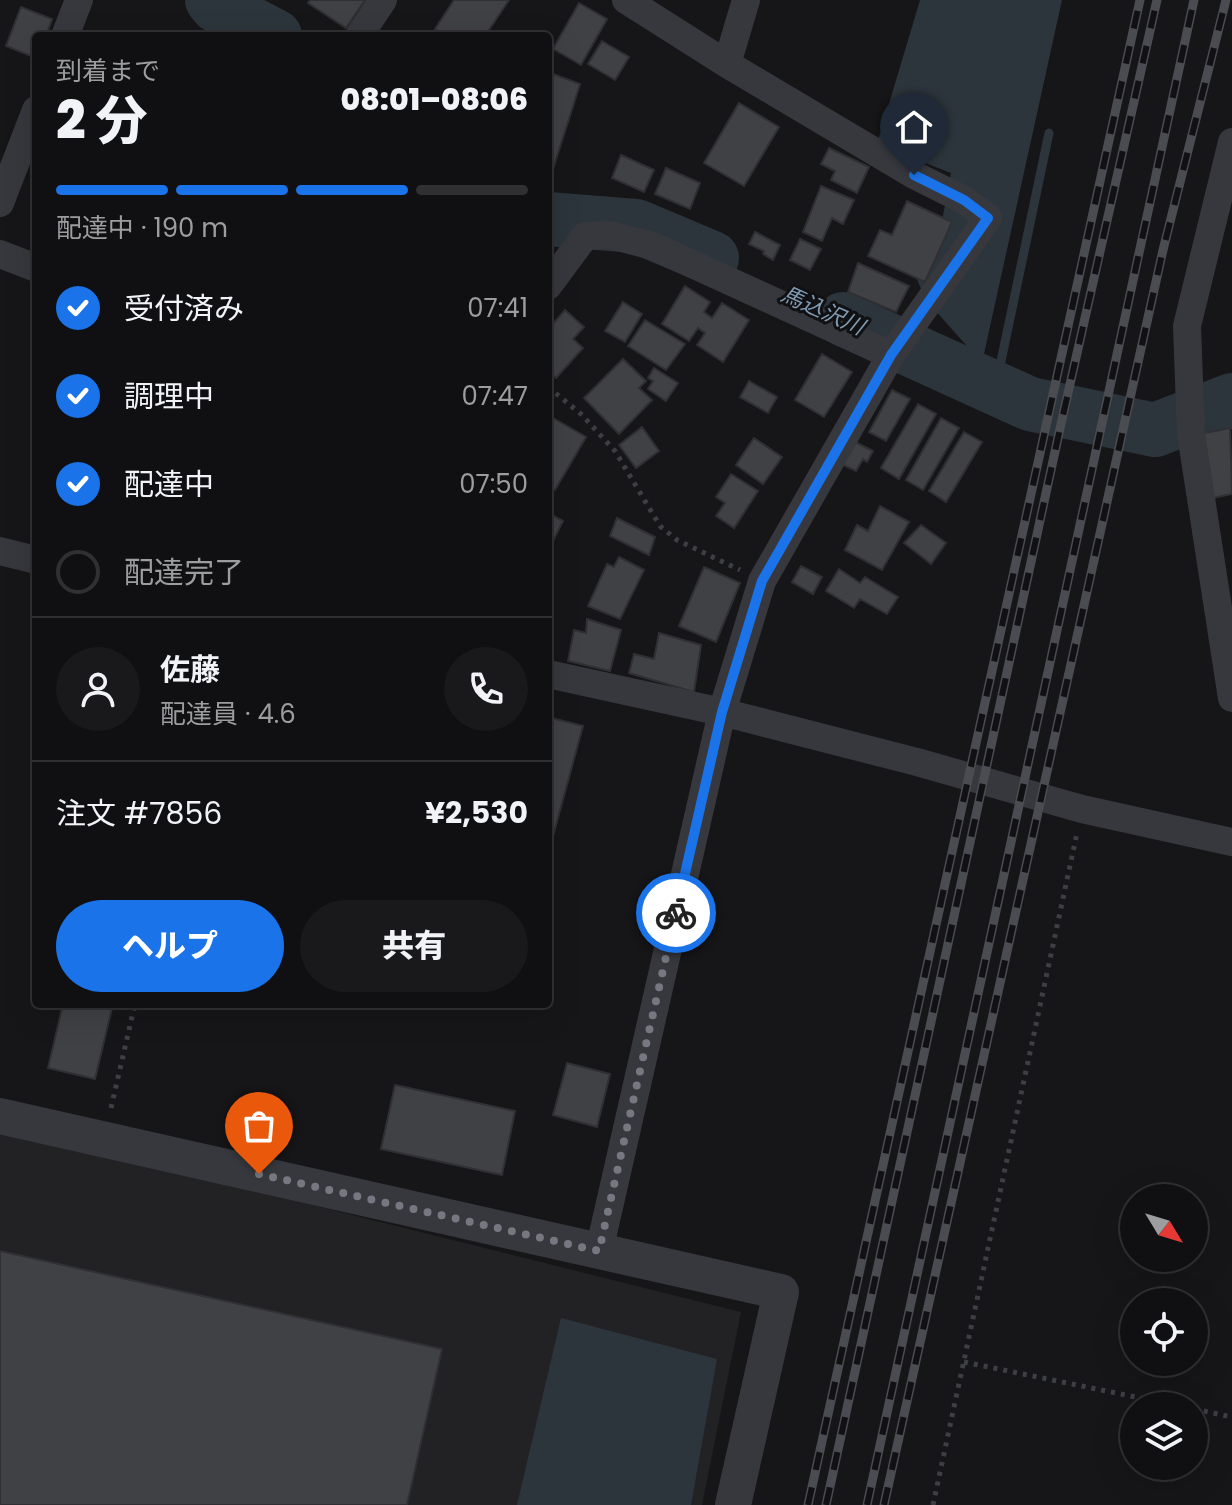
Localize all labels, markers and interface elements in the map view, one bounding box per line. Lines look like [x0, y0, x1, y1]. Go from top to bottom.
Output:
text: 到着まで [56, 53, 160, 89]
text: 08:01–08:06 [341, 78, 528, 121]
text: 2 分 [56, 84, 148, 157]
pin [880, 93, 948, 175]
icon: home [892, 105, 936, 149]
text: 配達中 · 190 m [56, 210, 228, 246]
water label: 馬込沢川 [776, 278, 871, 343]
icon: check [56, 286, 100, 330]
text: 受付済み [124, 287, 244, 330]
text: 07:41 [467, 290, 528, 326]
icon: check [56, 374, 100, 418]
text: 調理中 [124, 375, 214, 418]
text: 07:47 [461, 378, 528, 414]
icon: check [56, 462, 100, 506]
text: 配達中 [124, 463, 214, 506]
text: 07:50 [459, 466, 528, 502]
text: 配達完了 [124, 551, 244, 594]
button: person [56, 647, 140, 731]
button: phone [444, 647, 528, 731]
text: 佐藤 [160, 648, 220, 691]
text: 配達員 · 4.6 [160, 696, 296, 732]
text: ¥2,530 [425, 791, 528, 834]
text: 注文 #7856 [56, 792, 222, 835]
courier [636, 873, 716, 953]
icon: bike [654, 891, 698, 935]
button: ヘルプ [56, 900, 284, 992]
button: 共有 [300, 900, 528, 992]
pin [225, 1092, 293, 1174]
icon: bag [237, 1104, 281, 1148]
north arrow [1120, 1184, 1208, 1272]
map controls [1120, 1184, 1208, 1480]
button: locate [1120, 1288, 1208, 1376]
button: layers [1120, 1392, 1208, 1480]

